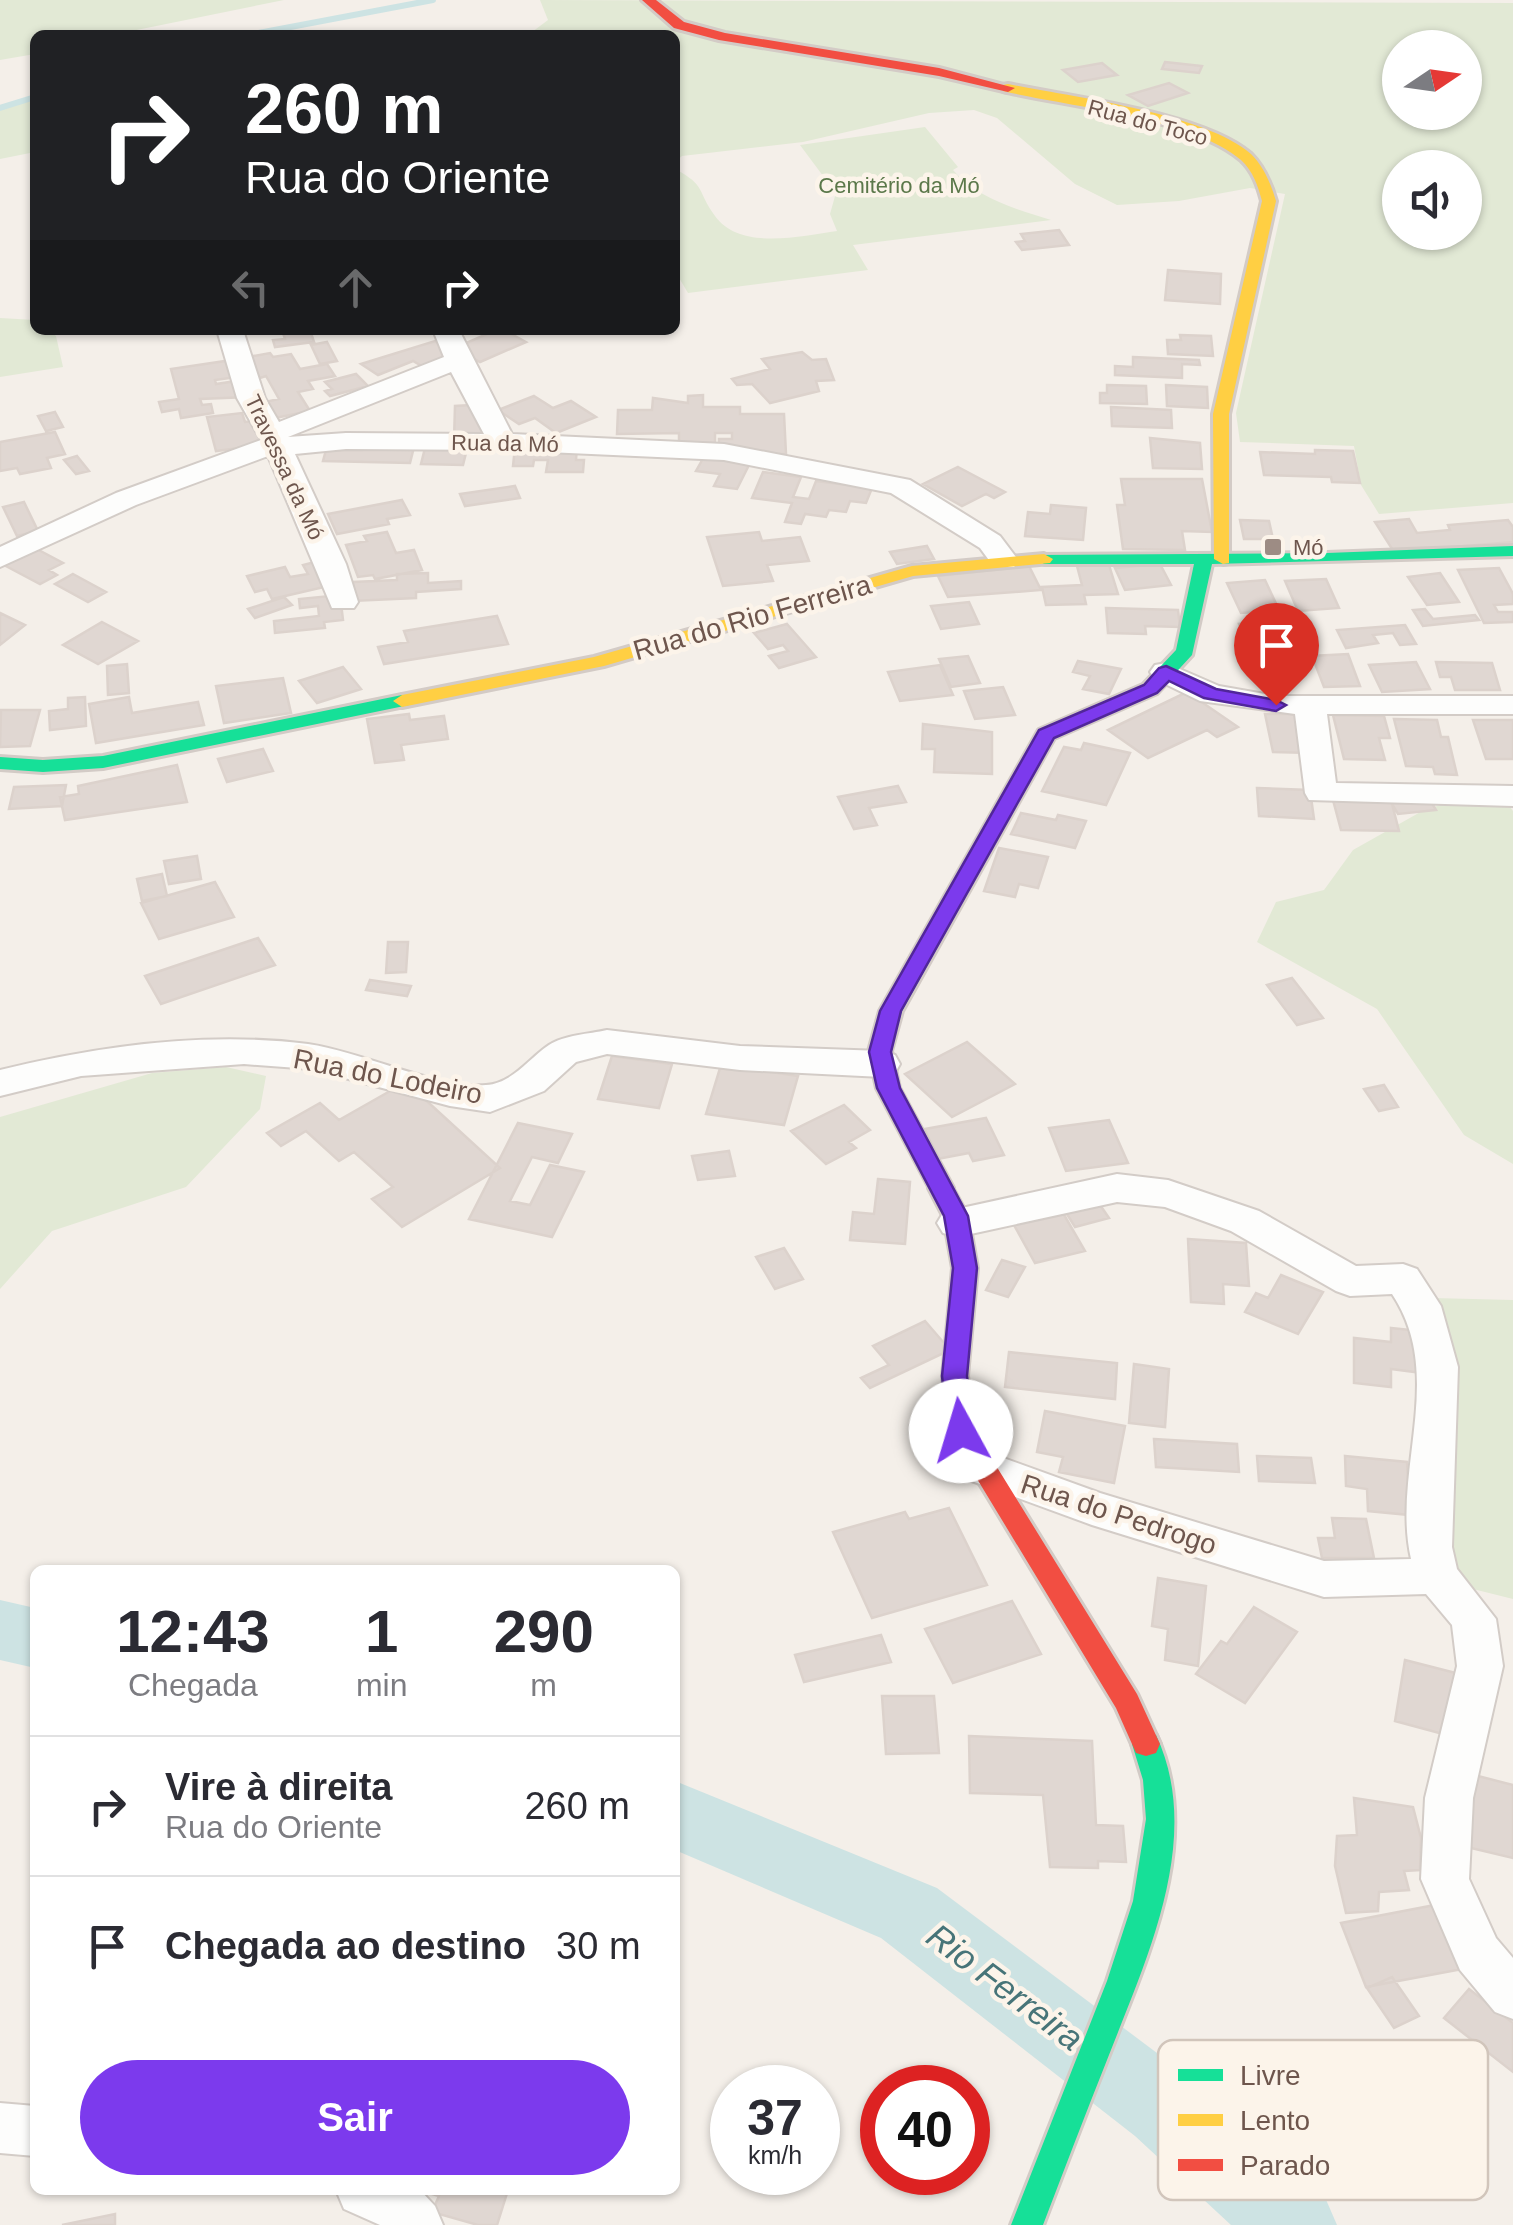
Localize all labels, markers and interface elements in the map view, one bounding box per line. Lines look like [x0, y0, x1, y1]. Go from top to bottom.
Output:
north arrow [1382, 30, 1482, 130]
map controls [1382, 30, 1482, 250]
icon: right [80, 70, 210, 200]
text: 260 m [245, 70, 443, 148]
street label: Rua do Toco [1085, 94, 1211, 150]
button: sound [1382, 150, 1482, 250]
text: Rua do Oriente [245, 152, 550, 203]
park label: Cemitério da Mó [818, 173, 980, 198]
icon: left [223, 260, 278, 315]
icon: ahead [328, 260, 383, 315]
icon: right [433, 260, 488, 315]
street label: Travessa da Mó [240, 391, 329, 544]
street label: Rua da Mó [451, 430, 559, 457]
place label: Mó [1293, 535, 1324, 560]
marker: Mó [1262, 536, 1284, 558]
street label: Rua do Rio Ferreira [630, 569, 875, 666]
pin [1234, 603, 1319, 706]
icon: arrive [1249, 618, 1304, 673]
street label: Rua do Lodeiro [291, 1043, 485, 1110]
position arrow [909, 1379, 1013, 1483]
street label: Rua do Pedrogo [1017, 1468, 1221, 1561]
text: 12:43 [116, 1598, 270, 1665]
text: 1 [365, 1598, 398, 1665]
text: 290 [494, 1598, 594, 1665]
text: Chegada [128, 1667, 258, 1703]
text: min [356, 1667, 407, 1703]
text: m [530, 1667, 557, 1703]
text: Vire à direita [165, 1766, 392, 1808]
icon: right [80, 1779, 135, 1834]
text: 260 m [524, 1785, 630, 1827]
text: Rua do Oriente [165, 1809, 382, 1845]
water label: Rio Ferreira [920, 1915, 1091, 2058]
icon: arrive [80, 1919, 135, 1974]
text: Chegada ao destino [165, 1925, 526, 1967]
text: 30 m [556, 1925, 641, 1967]
legend [1158, 2040, 1488, 2200]
button: Sair [80, 2060, 630, 2175]
text: Livre [1240, 2060, 1301, 2091]
speed limit sign: 40 [860, 2065, 990, 2195]
text: 37 [747, 2090, 803, 2146]
text: Lento [1240, 2105, 1310, 2136]
text: km/h [748, 2141, 802, 2169]
text: Parado [1240, 2150, 1330, 2181]

